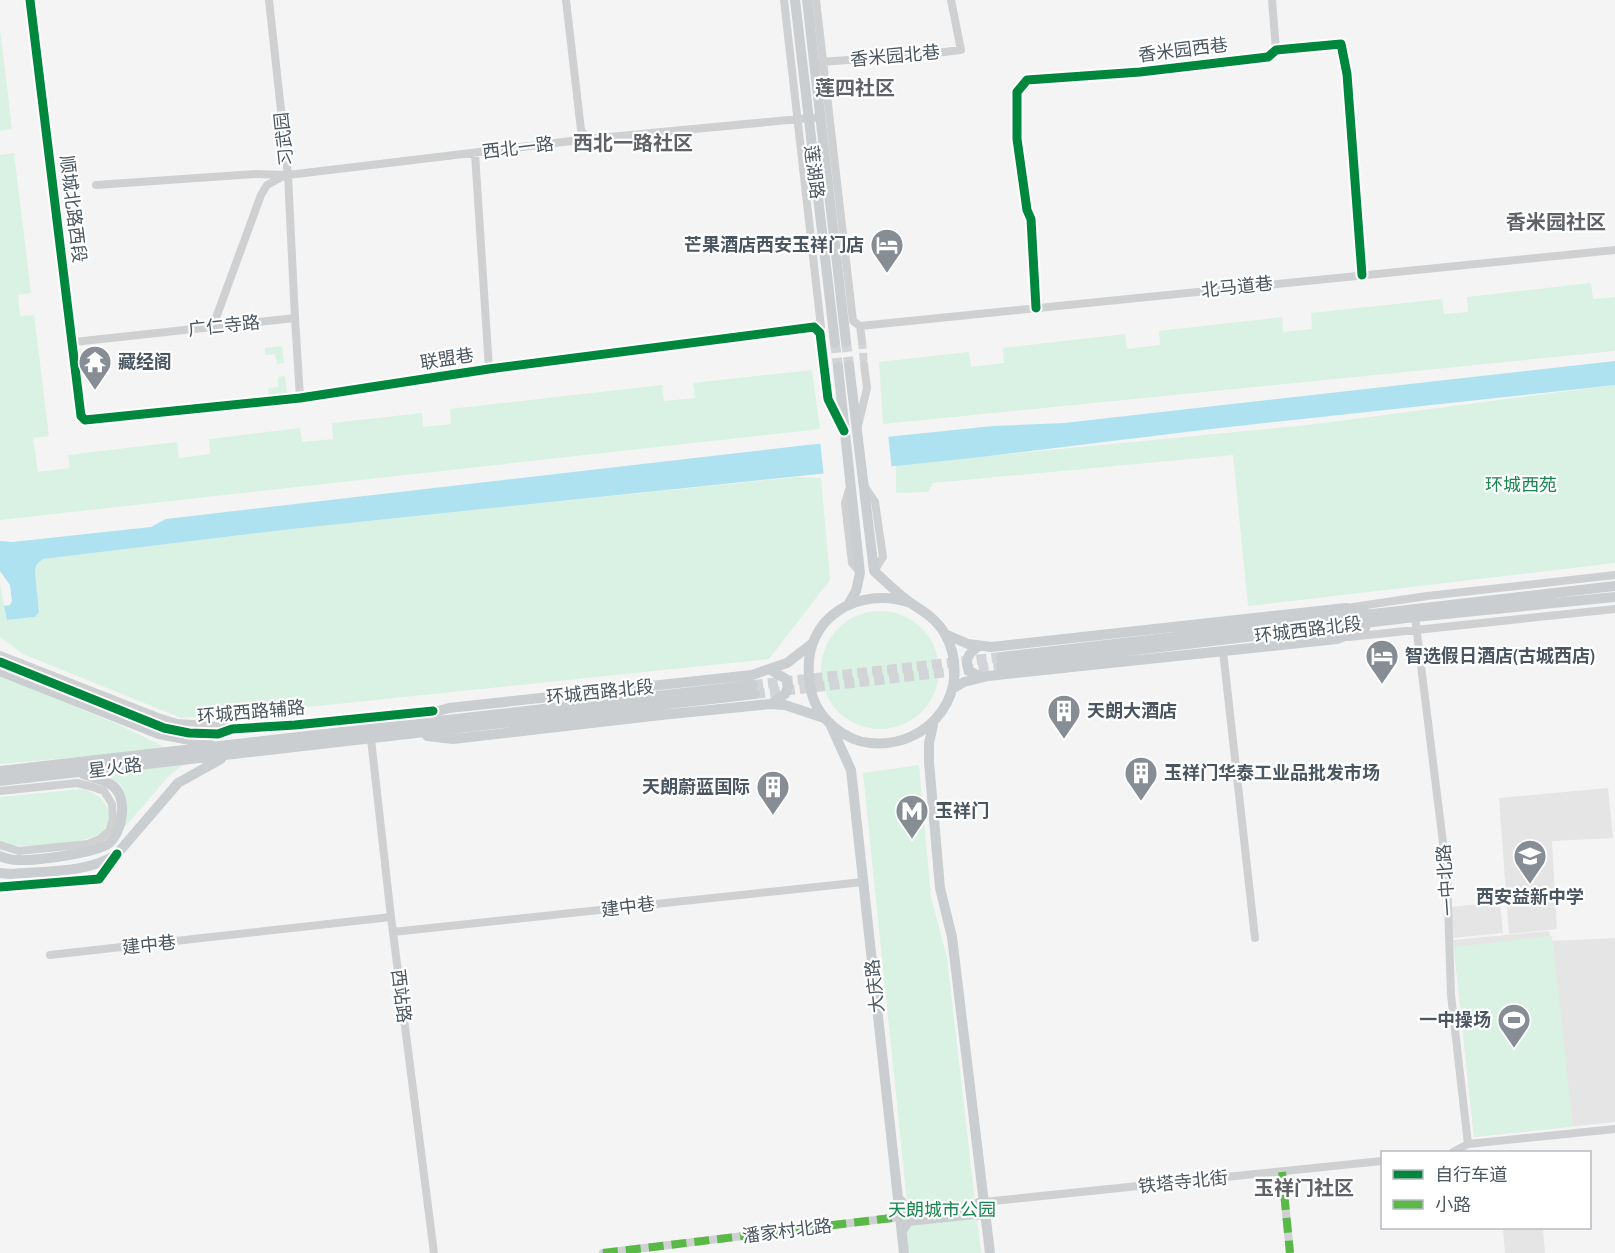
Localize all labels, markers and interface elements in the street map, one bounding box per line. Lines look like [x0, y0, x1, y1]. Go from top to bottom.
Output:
street label: 香米园西巷 [1137, 32, 1229, 67]
street label: 香米园北巷 [849, 39, 941, 72]
district label: 莲四社区 [815, 74, 895, 101]
street label: 习武园 [268, 111, 299, 167]
district label: 西北一路社区 [573, 129, 693, 156]
street label: 西北一路 [481, 131, 555, 164]
street label: 莲湖路 [799, 144, 830, 200]
street label: 顺城北路西段 [55, 154, 92, 264]
district label: 香米园社区 [1506, 208, 1606, 235]
hotel icon: 芒果酒店西安玉祥门店 [869, 227, 905, 274]
place label: 芒果酒店西安玉祥门店 [684, 232, 864, 257]
street label: 北马道巷 [1200, 270, 1274, 303]
street label: 广仁寺路 [187, 309, 261, 342]
street label: 联盟巷 [418, 342, 476, 375]
temple icon: 藏经阁 [77, 344, 113, 391]
place label: 藏经阁 [118, 349, 172, 374]
park label: 环城西苑 [1485, 472, 1557, 497]
street label: 环城西路北段 [1253, 611, 1363, 648]
hotel icon: 智选假日酒店(古城西店) [1364, 638, 1400, 685]
place label: 智选假日酒店(古城西店) [1405, 643, 1595, 668]
street label: 环城西路北段 [545, 673, 655, 710]
building icon: 天朗大酒店 [1046, 693, 1082, 740]
street label: 环城西路辅路 [196, 694, 306, 729]
place label: 天朗大酒店 [1087, 698, 1177, 723]
street label: 星火路 [87, 752, 143, 783]
building icon: 玉祥门华泰工业品批发市场 [1123, 755, 1159, 802]
place label: 玉祥门华泰工业品批发市场 [1164, 760, 1380, 785]
building icon: 天朗蔚蓝国际 [755, 769, 791, 816]
place label: 天朗蔚蓝国际 [642, 774, 750, 799]
metro station icon: 玉祥门 [894, 793, 930, 840]
place label: 玉祥门 [935, 798, 989, 823]
school or university icon: 西安益新中学 [1512, 838, 1548, 885]
street label: 一中北路 [1431, 843, 1460, 917]
place label: 西安益新中学 [1476, 884, 1584, 909]
street label: 建中巷 [600, 891, 656, 922]
street label: 建中巷 [121, 929, 177, 960]
street label: 大庆路 [859, 958, 890, 1014]
street label: 西站路 [386, 968, 417, 1024]
sports icon: 一中操场 [1496, 1002, 1532, 1049]
place label: 一中操场 [1419, 1007, 1491, 1032]
legend [1381, 1151, 1591, 1229]
text: 自行车道 [1435, 1162, 1507, 1187]
street label: 铁塔寺北街 [1137, 1164, 1229, 1199]
district label: 玉祥门社区 [1254, 1174, 1354, 1201]
text: 小路 [1435, 1192, 1471, 1217]
park label: 天朗城市公园 [888, 1197, 996, 1222]
street label: 潘家村北路 [741, 1213, 833, 1248]

